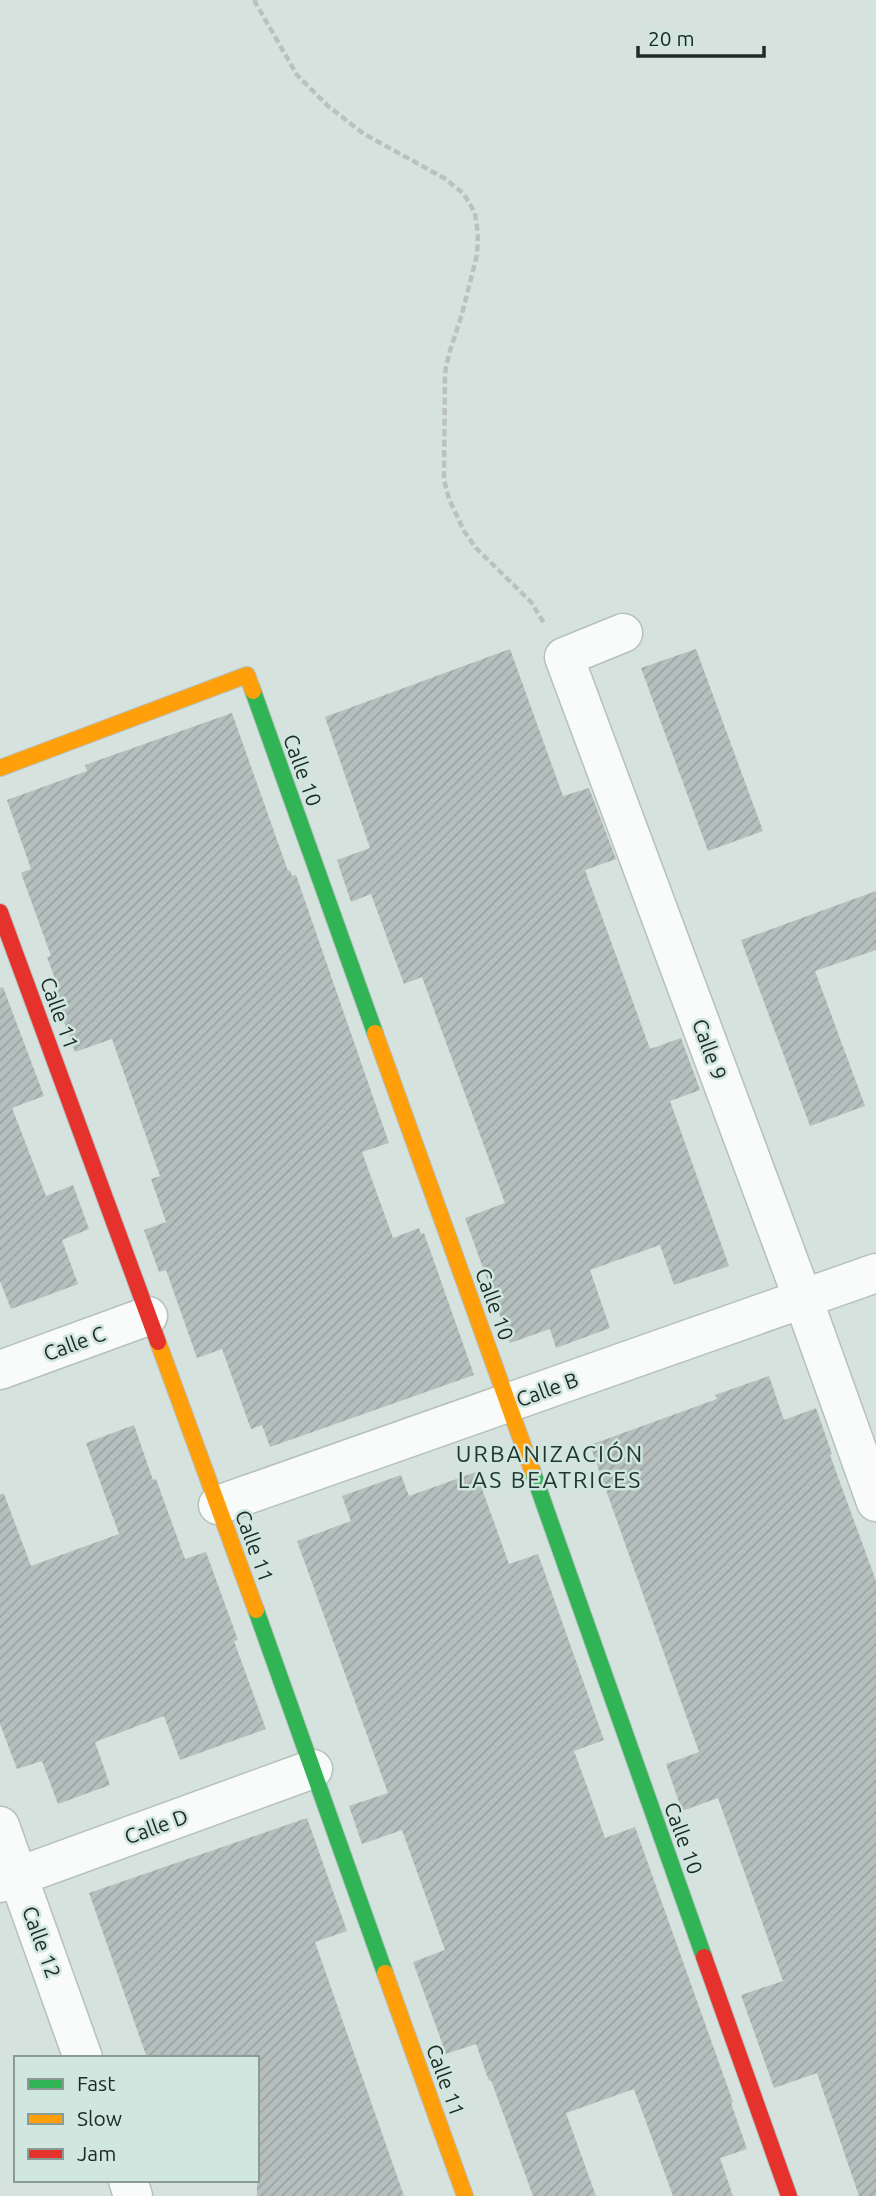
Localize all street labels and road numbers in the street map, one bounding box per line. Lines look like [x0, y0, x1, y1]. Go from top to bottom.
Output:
street label: Calle 10 [279, 731, 327, 809]
street label: Calle 11 [36, 974, 84, 1052]
street label: Calle 9 [688, 1015, 732, 1083]
street label: Calle 10 [471, 1265, 519, 1343]
street label: Calle C [40, 1321, 108, 1365]
street label: Calle B [513, 1367, 581, 1411]
street label: Calle 11 [231, 1507, 279, 1585]
street label: Calle 10 [660, 1799, 708, 1877]
street label: Calle D [121, 1803, 191, 1849]
street label: Calle 12 [18, 1903, 66, 1981]
street label: Calle 11 [422, 2041, 470, 2119]

